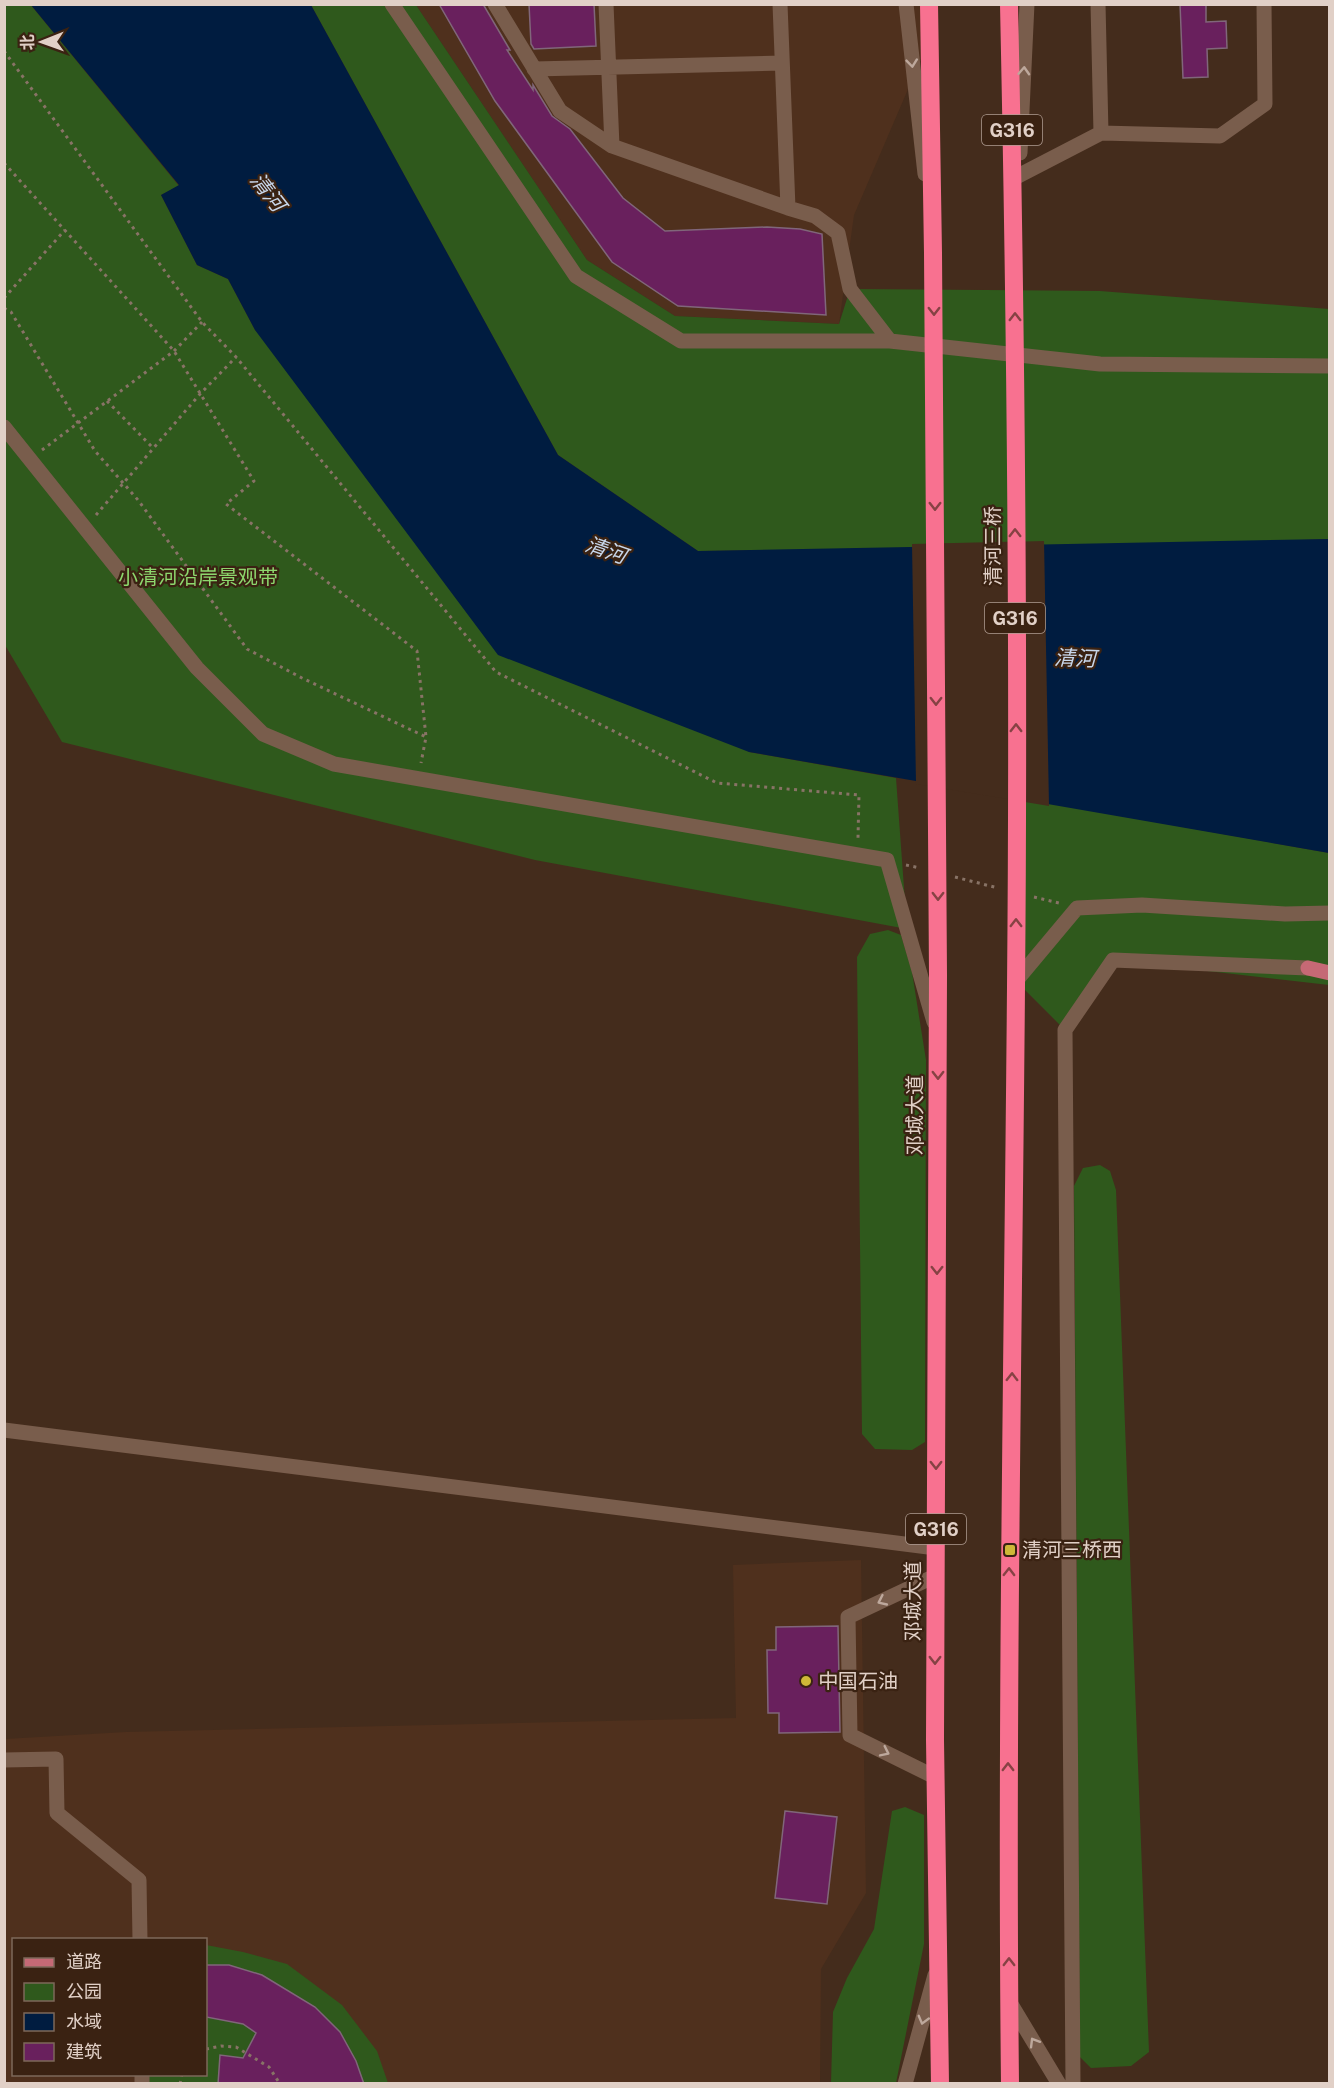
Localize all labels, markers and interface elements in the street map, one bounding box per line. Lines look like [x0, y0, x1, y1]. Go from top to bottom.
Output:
north arrow [12, 12, 72, 72]
text: 北 [18, 34, 37, 50]
one-way arrow [905, 58, 918, 67]
one-way arrow [1017, 66, 1030, 75]
road number: G316 [982, 115, 1042, 145]
water label: 清河 [245, 168, 293, 219]
one-way arrow [928, 307, 940, 316]
one-way arrow [1009, 312, 1021, 321]
one-way arrow [929, 502, 941, 511]
street label: 清河三桥 [981, 506, 1005, 586]
one-way arrow [1009, 528, 1021, 537]
water label: 清河 [582, 531, 634, 570]
park label: 小清河沿岸景观带 [118, 565, 278, 589]
road number: G316 [985, 603, 1045, 633]
water label: 清河 [1054, 645, 1100, 671]
one-way arrow [930, 697, 943, 706]
one-way arrow [1010, 723, 1022, 732]
one-way arrow [932, 892, 944, 901]
one-way arrow [1010, 918, 1022, 927]
one-way arrow [932, 1071, 944, 1080]
street label: 邓城大道 [903, 1075, 927, 1155]
one-way arrow [931, 1266, 943, 1275]
one-way arrow [1005, 1373, 1018, 1382]
one-way arrow [930, 1461, 942, 1470]
road number: G316 [906, 1514, 966, 1544]
place label: 清河三桥西 [1022, 1538, 1122, 1562]
marker: 清河三桥西 [1003, 1543, 1017, 1557]
street label: 邓城大道 [901, 1561, 925, 1641]
one-way arrow [1003, 1568, 1015, 1577]
one-way arrow [878, 1593, 889, 1605]
one-way arrow [929, 1656, 941, 1665]
place label: 中国石油 [818, 1669, 898, 1693]
marker: 中国石油 [799, 1674, 813, 1688]
one-way arrow [878, 1745, 889, 1757]
one-way arrow [1002, 1763, 1014, 1772]
legend [12, 1938, 207, 2076]
text: 道路 [66, 1951, 102, 1972]
one-way arrow [1003, 1958, 1015, 1967]
text: 公园 [66, 1981, 102, 2002]
text: 水域 [66, 2011, 102, 2032]
one-way arrow [917, 2014, 930, 2024]
one-way arrow [1030, 2038, 1042, 2048]
text: 建筑 [66, 2041, 102, 2062]

